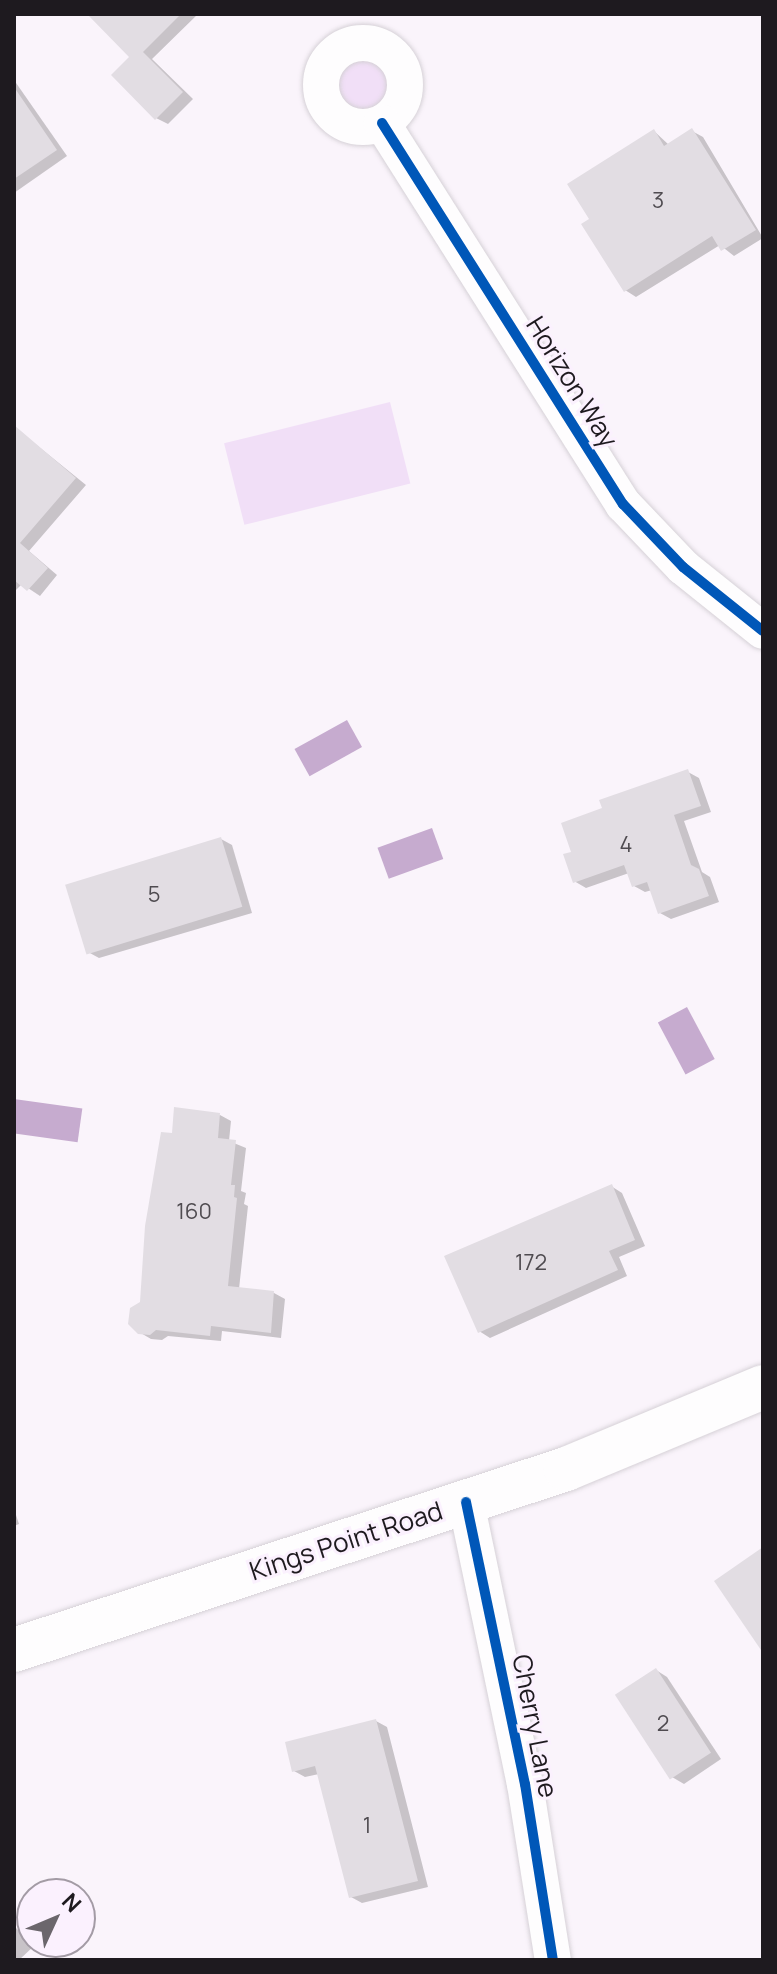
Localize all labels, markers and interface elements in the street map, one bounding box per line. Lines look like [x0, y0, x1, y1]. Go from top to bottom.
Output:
house number: 3 [652, 188, 664, 214]
street label: Horizon Way [520, 311, 624, 453]
house number: 4 [620, 832, 632, 858]
house number: 5 [148, 882, 160, 908]
house number: 160 [176, 1199, 212, 1225]
house number: 172 [515, 1250, 547, 1276]
street label: Kings Point Road [246, 1495, 446, 1587]
street label: Cherry Lane [506, 1652, 564, 1800]
house number: 2 [657, 1711, 669, 1737]
house number: 1 [363, 1813, 371, 1839]
north arrow [16, 1878, 96, 1958]
text: N [56, 1887, 88, 1919]

